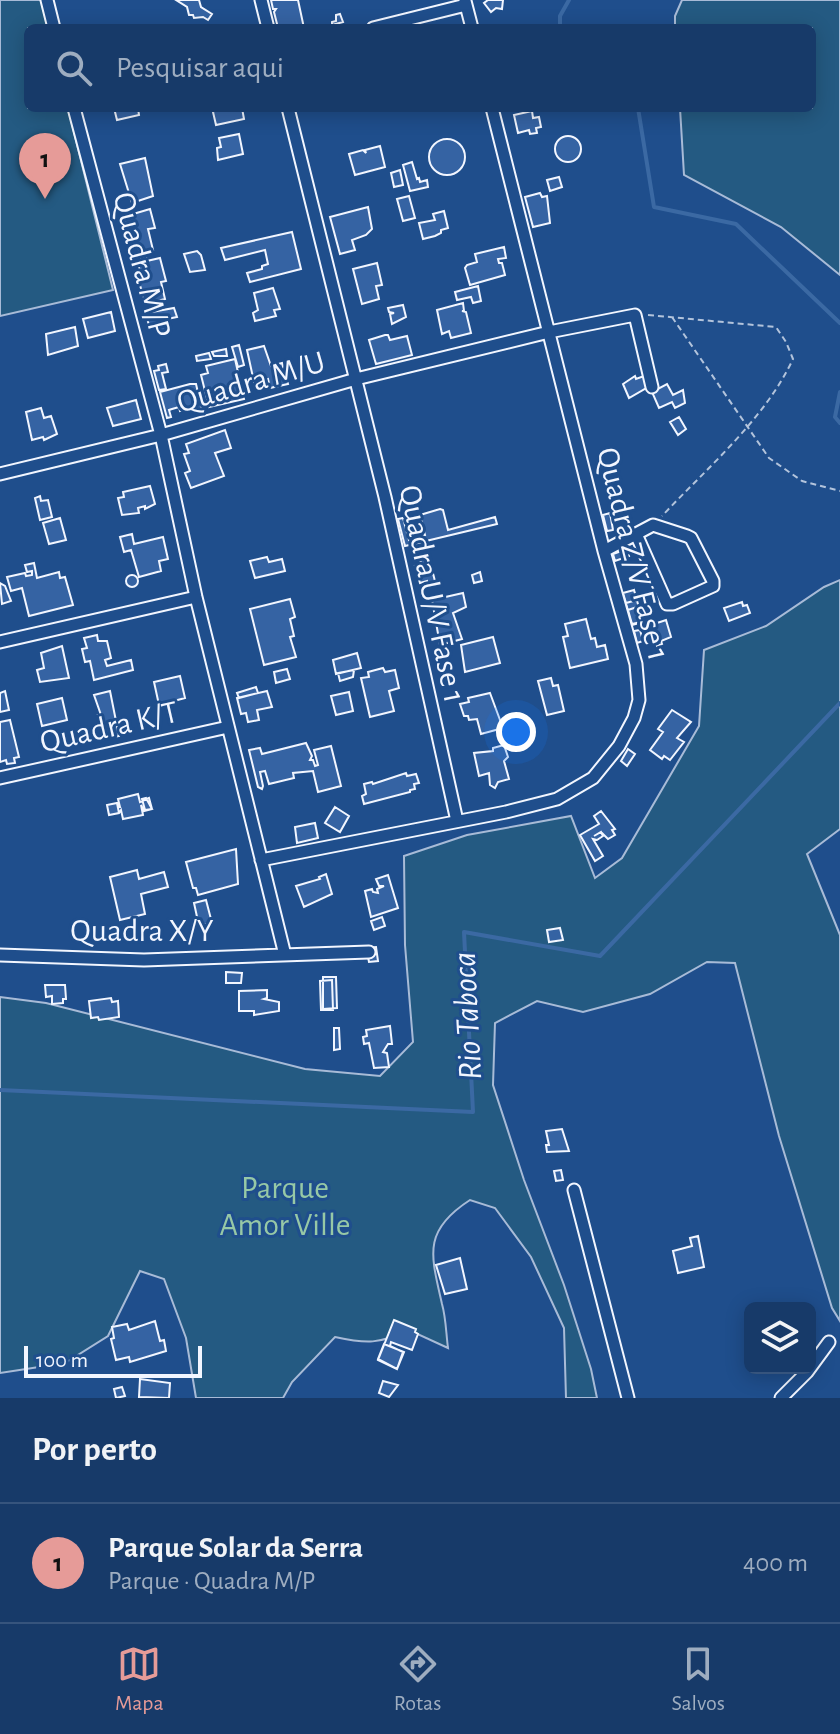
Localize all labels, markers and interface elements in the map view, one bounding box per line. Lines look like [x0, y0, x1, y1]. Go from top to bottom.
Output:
search box [24, 24, 816, 112]
icon: search [52, 46, 96, 90]
text: Pesquisar aqui [116, 53, 284, 83]
pin: 1 [19, 133, 71, 199]
street label: Quadra M/P [107, 189, 177, 341]
street label: Quadra M/U [173, 346, 329, 418]
street label: Quadra Z/V Fase 1 [591, 444, 675, 664]
street label: Quadra U/V Fase 1 [393, 482, 471, 706]
street label: Quadra K/T [37, 696, 181, 758]
your location [496, 712, 536, 752]
street label: Quadra X/Y [70, 915, 214, 947]
water label: Rio Taboca [448, 951, 488, 1081]
park label: Parque Amor Ville [219, 1172, 351, 1241]
map controls [744, 1302, 816, 1374]
button: layers [744, 1302, 816, 1374]
scale bar [24, 1342, 202, 1378]
text: 100 m [36, 1349, 88, 1371]
text: Por perto [32, 1433, 157, 1467]
text: Parque Solar da Serra [108, 1533, 363, 1563]
text: 1 [53, 1550, 63, 1576]
text: 400 m [743, 1550, 808, 1576]
text: Parque · Quadra M/P [108, 1568, 315, 1594]
tab: Mapa [115, 1642, 164, 1716]
tab: Rotas [394, 1642, 441, 1716]
tab: Salvos [671, 1642, 725, 1716]

